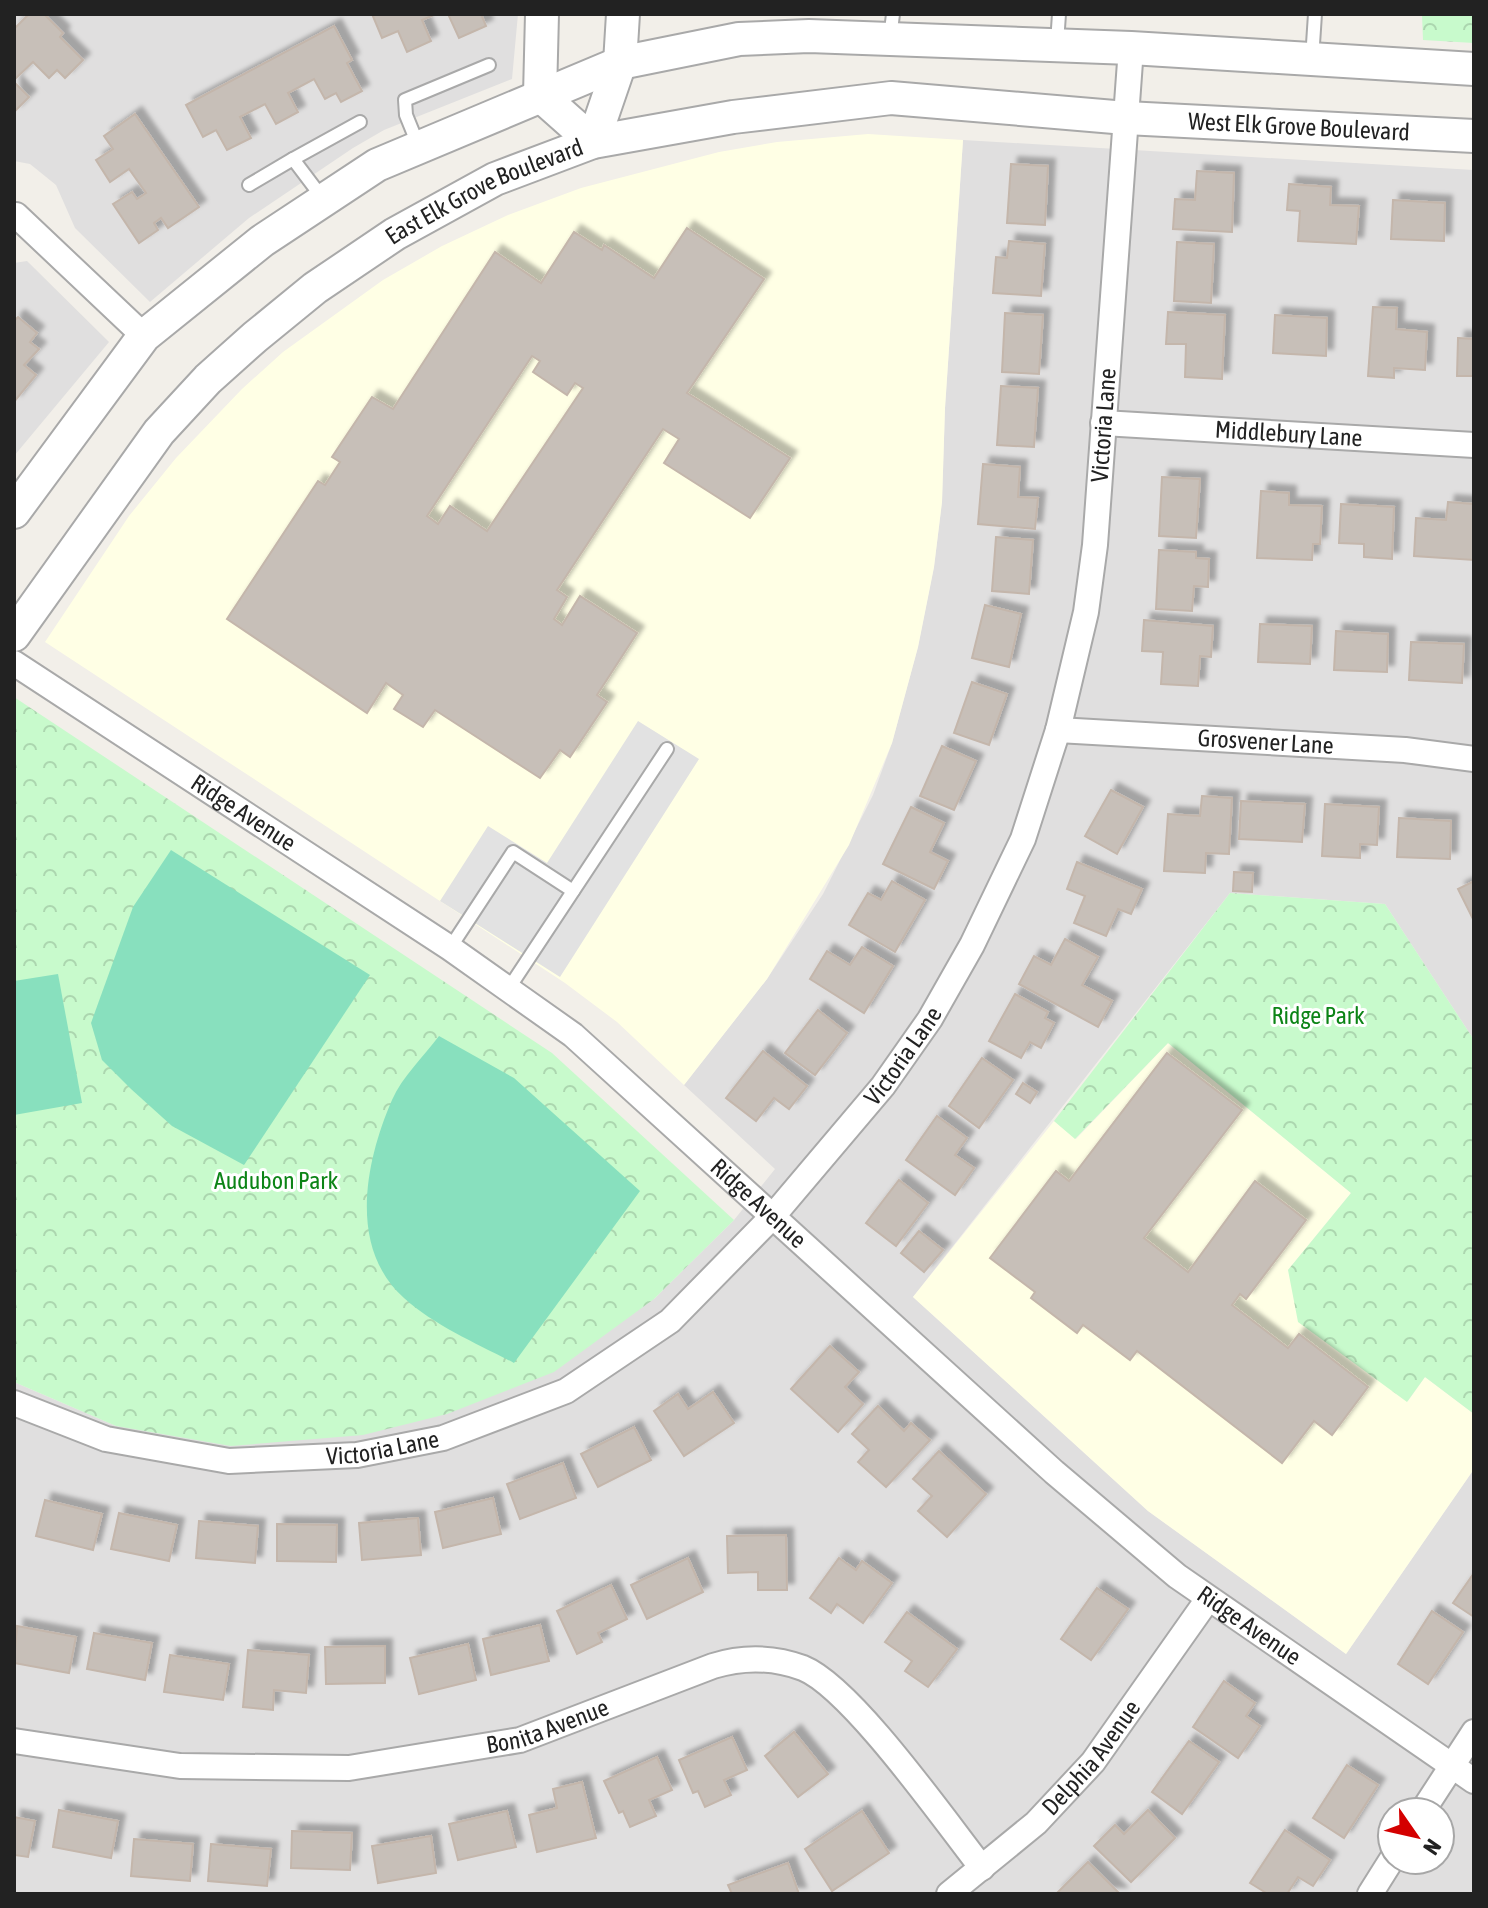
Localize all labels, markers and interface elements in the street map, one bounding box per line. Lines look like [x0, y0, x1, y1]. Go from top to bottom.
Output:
street label: West Elk Grove Boulevard [1188, 107, 1411, 146]
street label: East Elk Grove Boulevard [380, 133, 587, 250]
street label: Victoria Lane [1086, 367, 1121, 483]
street label: Middlebury Lane [1214, 416, 1363, 451]
street label: Grosvener Lane [1197, 724, 1334, 759]
street label: Ridge Avenue [186, 769, 301, 856]
street label: Victoria Lane [859, 1002, 947, 1111]
park label: Ridge Park [1272, 1002, 1365, 1029]
street label: Ridge Avenue [705, 1153, 812, 1253]
park label: Audubon Park [214, 1167, 338, 1194]
street label: Victoria Lane [325, 1425, 441, 1469]
street label: Ridge Avenue [1192, 1580, 1306, 1670]
street label: Bonita Avenue [484, 1693, 612, 1758]
street label: Delphia Avenue [1036, 1695, 1145, 1820]
north arrow [1376, 1796, 1456, 1876]
text: N [1418, 1835, 1447, 1860]

